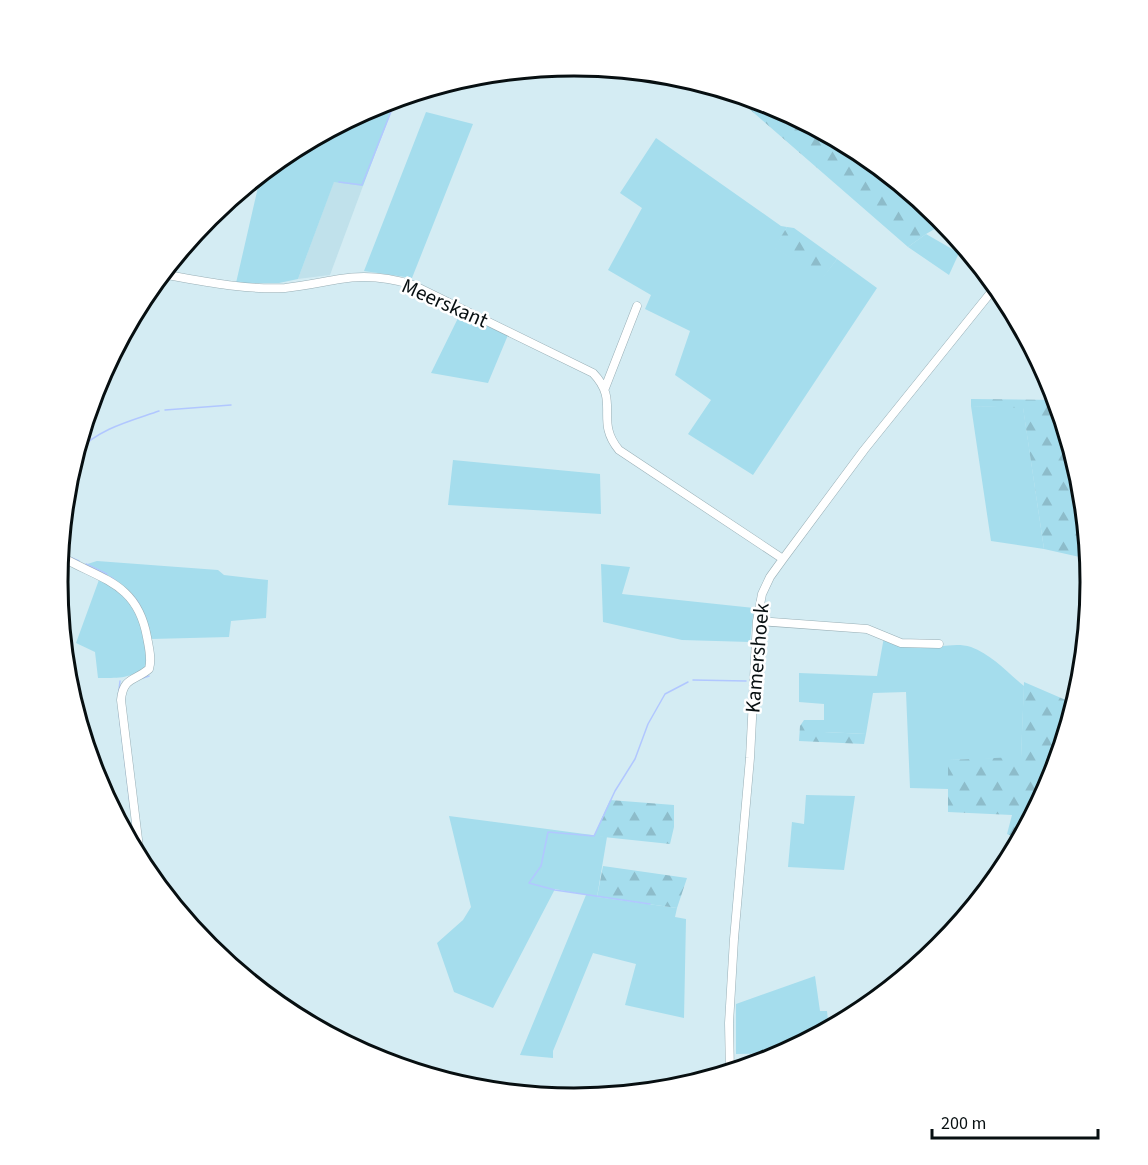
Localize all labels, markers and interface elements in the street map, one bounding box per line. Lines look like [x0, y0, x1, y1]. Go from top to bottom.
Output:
street label: Meerskant [397, 271, 493, 335]
street label: Kamershoek [737, 601, 777, 714]
scale bar [932, 1102, 1098, 1140]
text: 200 m [941, 1111, 986, 1136]

